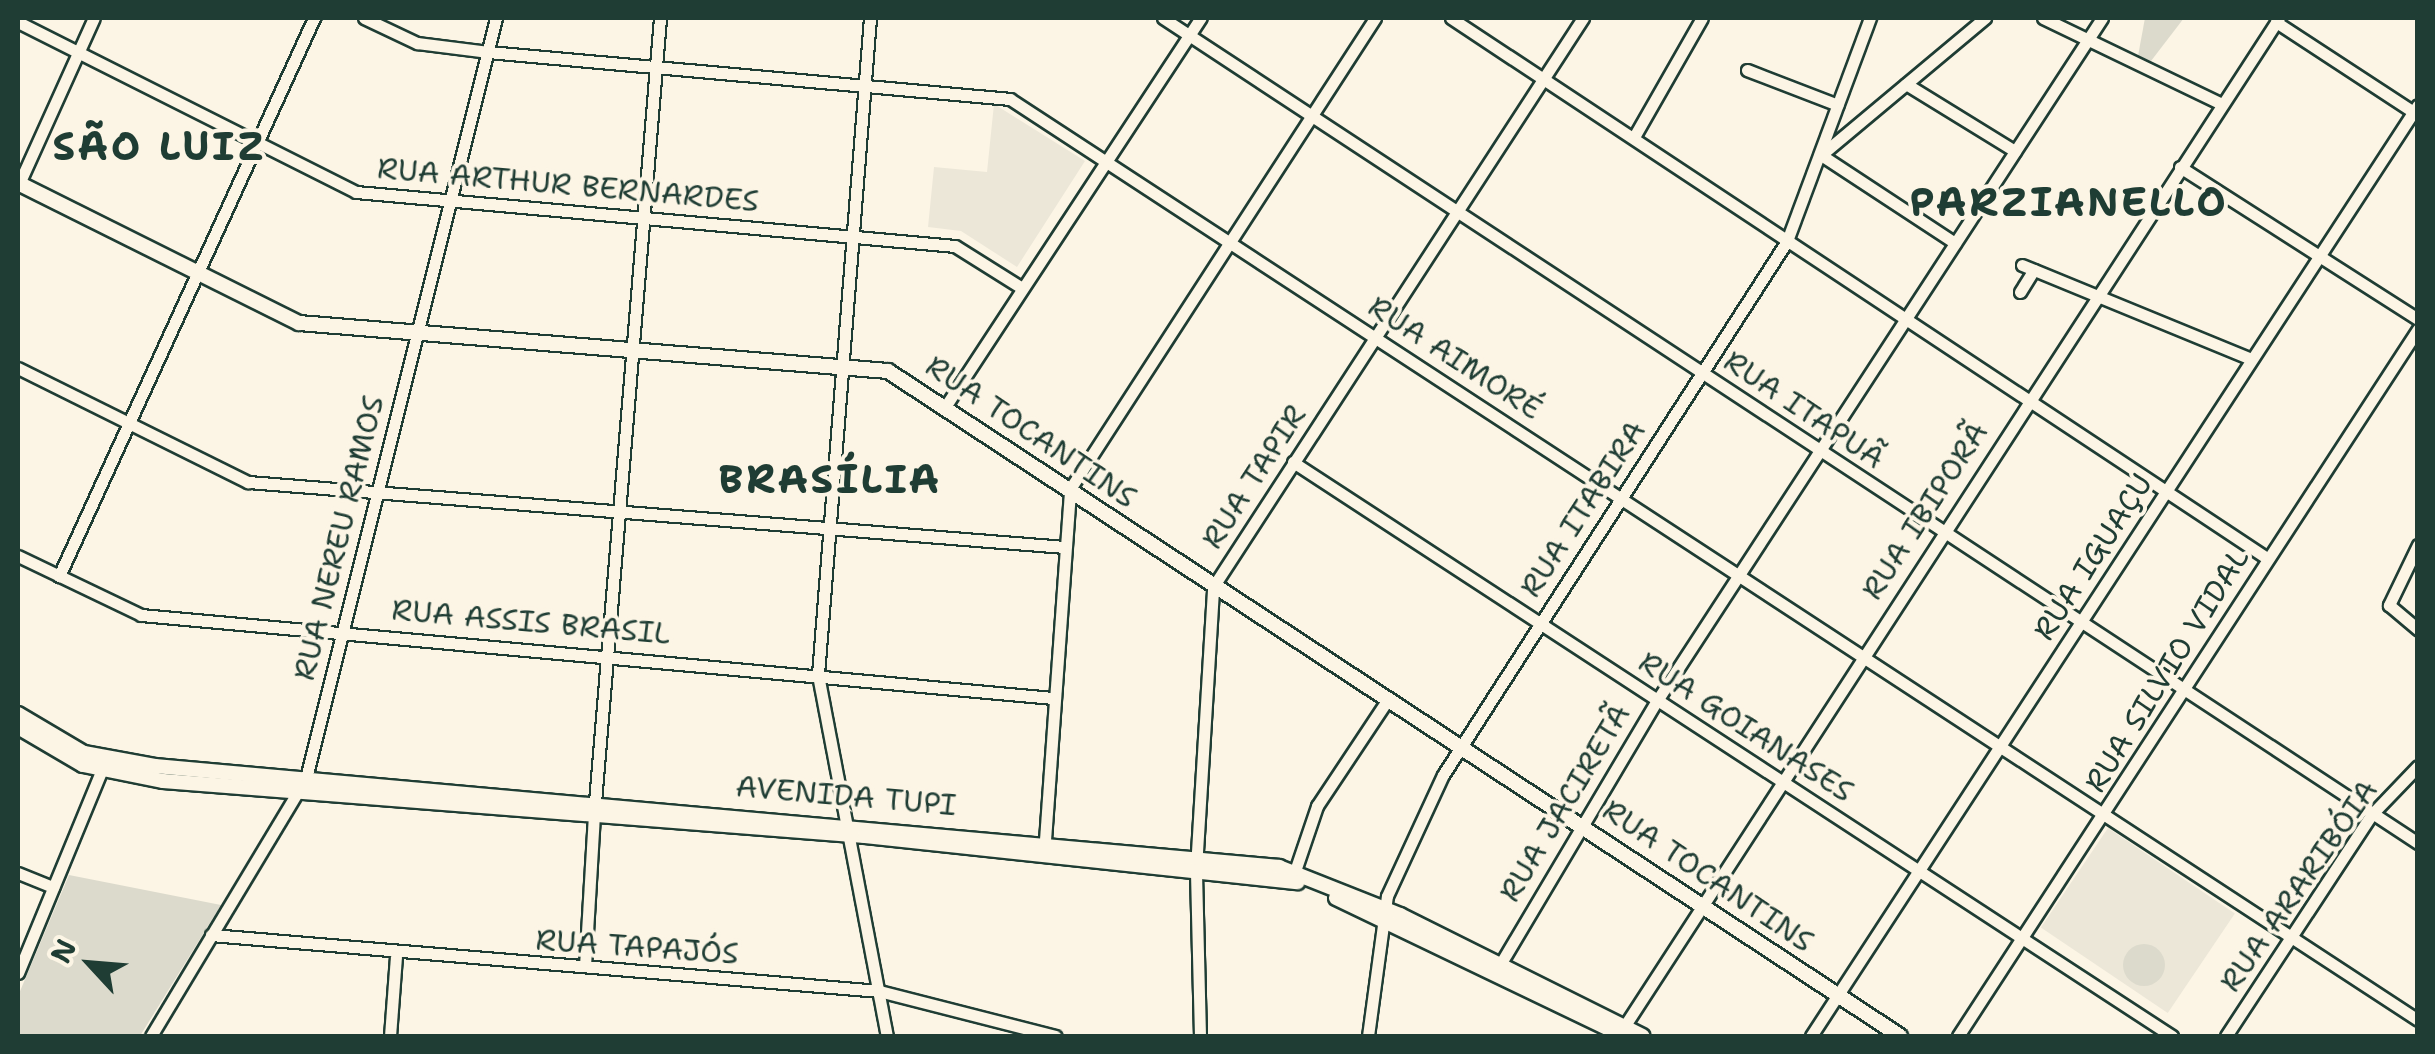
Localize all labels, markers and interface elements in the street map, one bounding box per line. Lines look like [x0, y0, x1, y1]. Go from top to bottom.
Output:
district label: SÃO LUIZ [52, 122, 266, 170]
street label: RUA ARTHUR BERNARDES [376, 150, 760, 220]
district label: PARZIANELLO [1910, 178, 2228, 226]
street label: RUA AIMORÉ [1361, 288, 1549, 428]
street label: RUA ITAPUÃ [1717, 343, 1891, 477]
street label: RUA TOCANTINS [919, 348, 1143, 516]
street label: RUA NEREU RAMOS [286, 392, 392, 684]
street label: RUA TAPIR [1194, 398, 1314, 556]
street label: RUA ITABIRA [1513, 414, 1653, 604]
street label: RUA IBIPORÃ [1854, 416, 1996, 606]
district label: BRASÍLIA [718, 455, 942, 503]
street label: RUA IGUAÇU [2026, 467, 2160, 647]
street label: RUA SILVIO VIDAL [2077, 541, 2257, 799]
street label: RUA ASSIS BRASIL [390, 592, 672, 652]
street label: RUA GOIANASES [1632, 644, 1860, 810]
street label: RUA JACIRETÃ [1492, 698, 1638, 908]
street label: AVENIDA TUPI [734, 768, 958, 824]
street label: RUA ARARIBÓIA [2212, 773, 2386, 999]
street label: RUA TOCANTINS [1596, 792, 1820, 960]
north arrow [40, 914, 140, 1014]
street label: RUA TAPAJÓS [534, 922, 740, 972]
text: N [41, 933, 85, 969]

